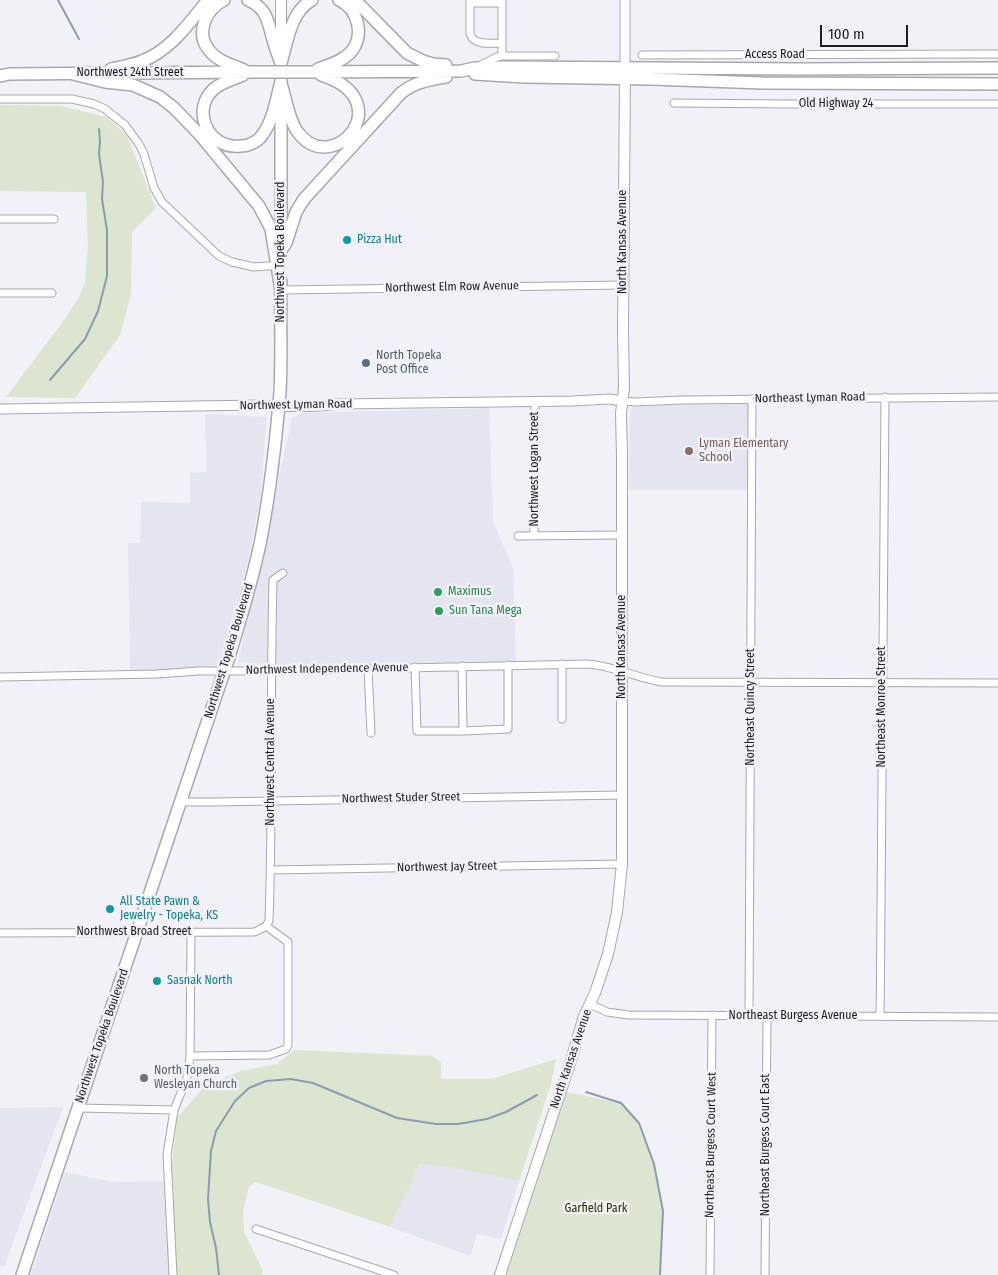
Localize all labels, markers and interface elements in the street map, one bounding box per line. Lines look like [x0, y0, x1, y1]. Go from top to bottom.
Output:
scale bar [823, 15, 910, 47]
text: 100 m [828, 25, 865, 43]
street label: Access Road [745, 48, 805, 62]
street label: Northwest 24th Street [76, 66, 184, 80]
street label: Old Highway 24 [799, 97, 873, 111]
street label: Northwest Topeka Boulevard [274, 182, 288, 322]
street label: North Kansas Avenue [616, 190, 630, 294]
place label: Pizza Hut [357, 233, 402, 247]
marker: Pizza Hut [341, 234, 353, 246]
street label: Northwest Elm Row Avenue [385, 279, 519, 295]
place label: North Topeka Post Office [376, 349, 442, 377]
marker: North Topeka Post Office [360, 357, 372, 369]
street label: Northeast Lyman Road [755, 390, 865, 406]
street label: Northwest Lyman Road [240, 397, 352, 413]
street label: Northwest Logan Street [528, 412, 542, 526]
place label: Lyman Elementary School [699, 437, 788, 465]
marker: Lyman Elementary School [683, 445, 695, 457]
street label: Northwest Topeka Boulevard [202, 582, 256, 720]
place label: Maximus [448, 585, 491, 599]
marker: Maximus [432, 586, 444, 598]
street label: North Kansas Avenue [615, 595, 629, 699]
place label: Sun Tana Mega [449, 604, 522, 618]
marker: Sun Tana Mega [433, 605, 445, 617]
street label: Northeast Monroe Street [875, 646, 889, 768]
street label: Northeast Quincy Street [744, 648, 758, 766]
street label: Northwest Independence Avenue [246, 660, 408, 678]
street label: Northwest Central Avenue [264, 698, 278, 826]
street label: Northwest Studer Street [342, 790, 460, 806]
street label: Northwest Jay Street [397, 859, 497, 875]
place label: All State Pawn & Jewelry - Topeka, KS [120, 895, 218, 923]
marker: All State Pawn & Jewelry - Topeka, KS [104, 903, 116, 915]
street label: Northwest Broad Street [77, 925, 191, 939]
street label: Northwest Topeka Boulevard [72, 967, 132, 1105]
place label: Sasnak North [167, 974, 233, 988]
marker: Sasnak North [151, 975, 163, 987]
street label: North Kansas Avenue [547, 1007, 595, 1111]
street label: Northeast Burgess Avenue [729, 1009, 857, 1023]
place label: North Topeka Wesleyan Church [154, 1064, 237, 1092]
marker: North Topeka Wesleyan Church [138, 1072, 150, 1084]
street label: Northeast Burgess Court West [703, 1072, 719, 1218]
street label: Northeast Burgess Court East [759, 1074, 773, 1216]
park label: Garfield Park [565, 1202, 627, 1216]

